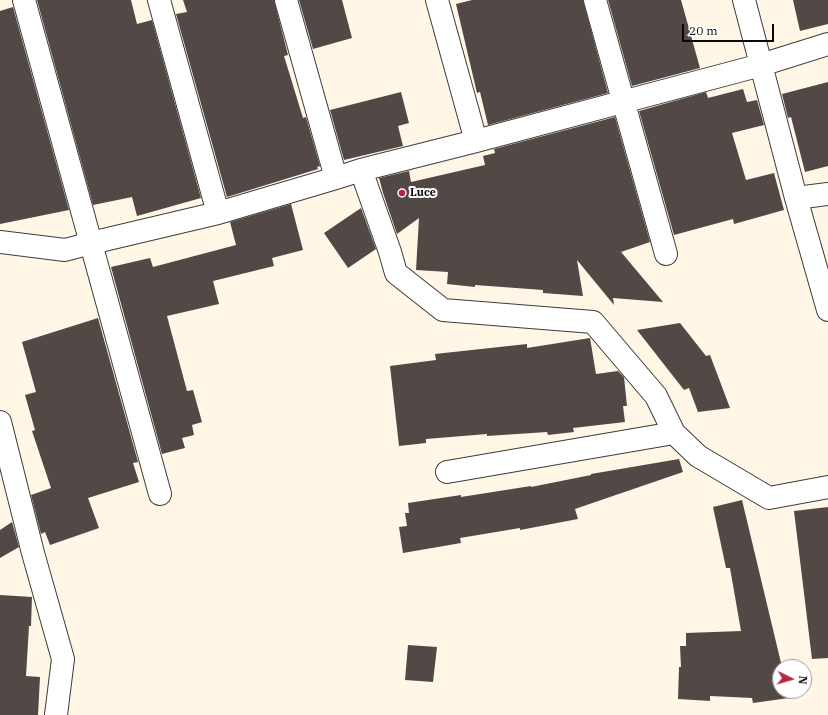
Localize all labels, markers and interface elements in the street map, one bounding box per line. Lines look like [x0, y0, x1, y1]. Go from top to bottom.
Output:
scale bar [684, 16, 776, 42]
text: 20 m [689, 23, 718, 38]
place label: Luce [410, 186, 436, 200]
marker: Luce [397, 188, 407, 198]
north arrow [772, 659, 812, 699]
text: N [796, 675, 810, 685]

